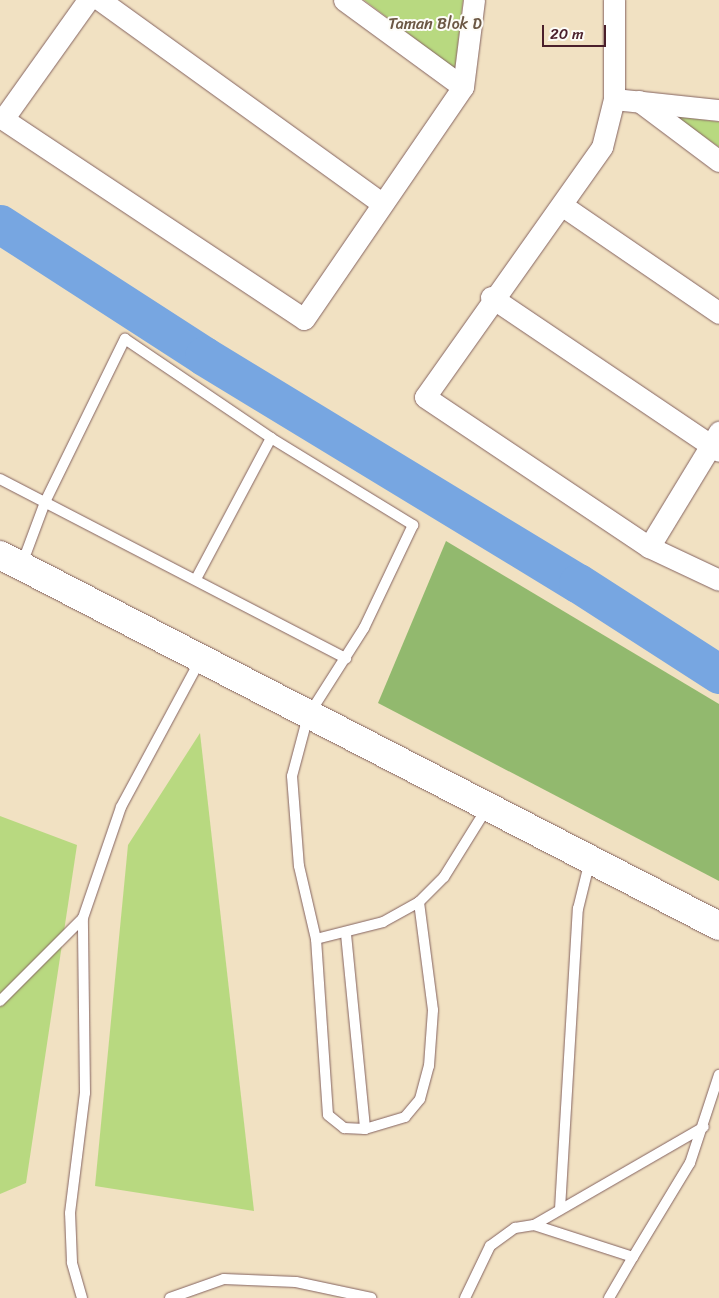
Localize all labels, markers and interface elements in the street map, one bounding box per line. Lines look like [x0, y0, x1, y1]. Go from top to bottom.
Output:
park label: Taman Blok D [388, 14, 482, 34]
scale bar [544, 15, 608, 47]
text: 20 m [550, 21, 584, 47]

